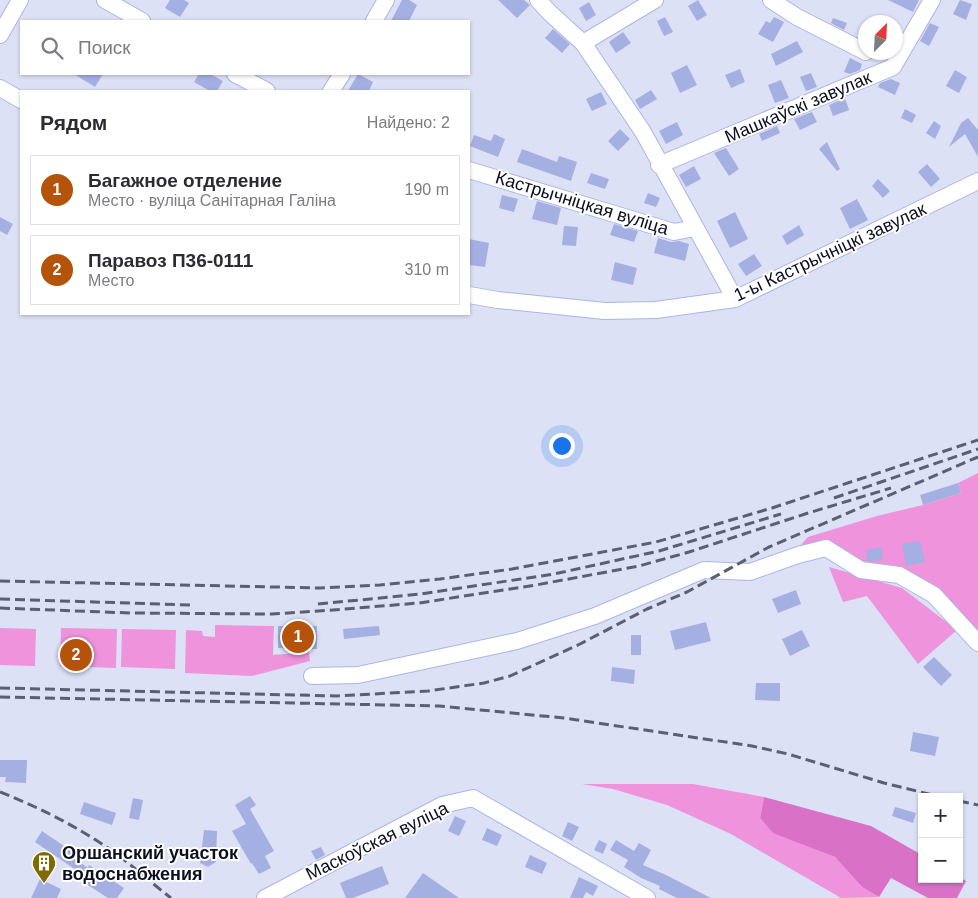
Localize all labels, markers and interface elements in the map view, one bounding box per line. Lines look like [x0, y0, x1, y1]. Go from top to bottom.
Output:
north arrow [858, 15, 903, 60]
search box [20, 20, 470, 75]
icon: search [38, 34, 66, 62]
text: Поиск [78, 37, 131, 58]
street label: Машкаўскі завулак [722, 67, 874, 147]
text: Рядом [40, 111, 107, 134]
text: Найдено: 2 [367, 114, 450, 131]
street label: Кастрычніцкая вуліца [493, 167, 672, 239]
text: Багажное отделение [88, 170, 282, 191]
text: 1 [53, 181, 61, 198]
text: 190 m [405, 181, 449, 198]
text: Место · вуліца Санітарная Галіна [88, 192, 336, 209]
street label: 1-ы Кастрычніцкі завулак [731, 199, 929, 305]
text: Паравоз П36-0111 [88, 250, 253, 271]
text: 2 [53, 261, 61, 278]
text: 310 m [405, 261, 449, 278]
text: Место [88, 272, 134, 289]
your location [549, 433, 575, 459]
pin: 1 [282, 618, 314, 656]
pin: 2 [60, 636, 92, 674]
map controls [918, 793, 963, 883]
button: + [918, 793, 963, 838]
street label: Маскоўская вуліца [303, 797, 452, 884]
button: − [918, 838, 963, 883]
place label: Оршанский участок водоснабжения [62, 843, 239, 884]
building icon: Оршанский участок водоснабжения [31, 850, 57, 884]

